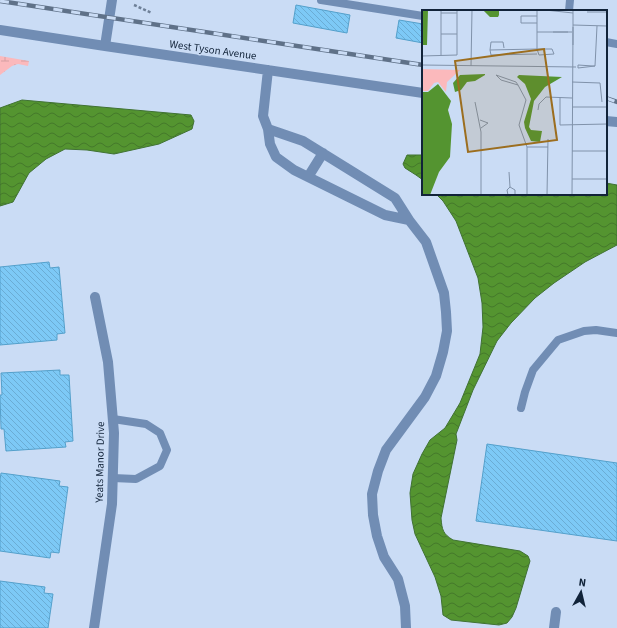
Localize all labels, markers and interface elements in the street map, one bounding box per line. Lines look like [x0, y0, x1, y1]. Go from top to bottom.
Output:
inset map [422, 10, 607, 195]
street label: West Tyson Avenue [168, 36, 258, 64]
street label: Yeats Manor Drive [92, 421, 108, 504]
north arrow [561, 572, 601, 612]
text: N [578, 575, 587, 591]

